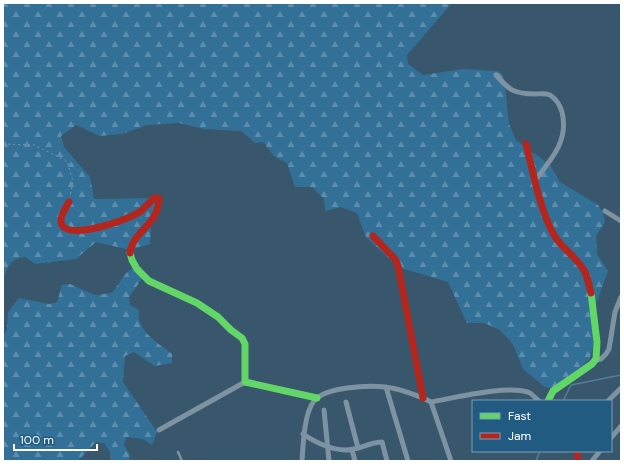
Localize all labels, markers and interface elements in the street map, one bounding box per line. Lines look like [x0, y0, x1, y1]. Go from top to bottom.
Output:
legend [472, 400, 612, 452]
text: Fast [508, 408, 531, 424]
scale bar [14, 426, 97, 452]
text: Jam [508, 428, 531, 444]
text: 100 m [20, 432, 54, 448]

